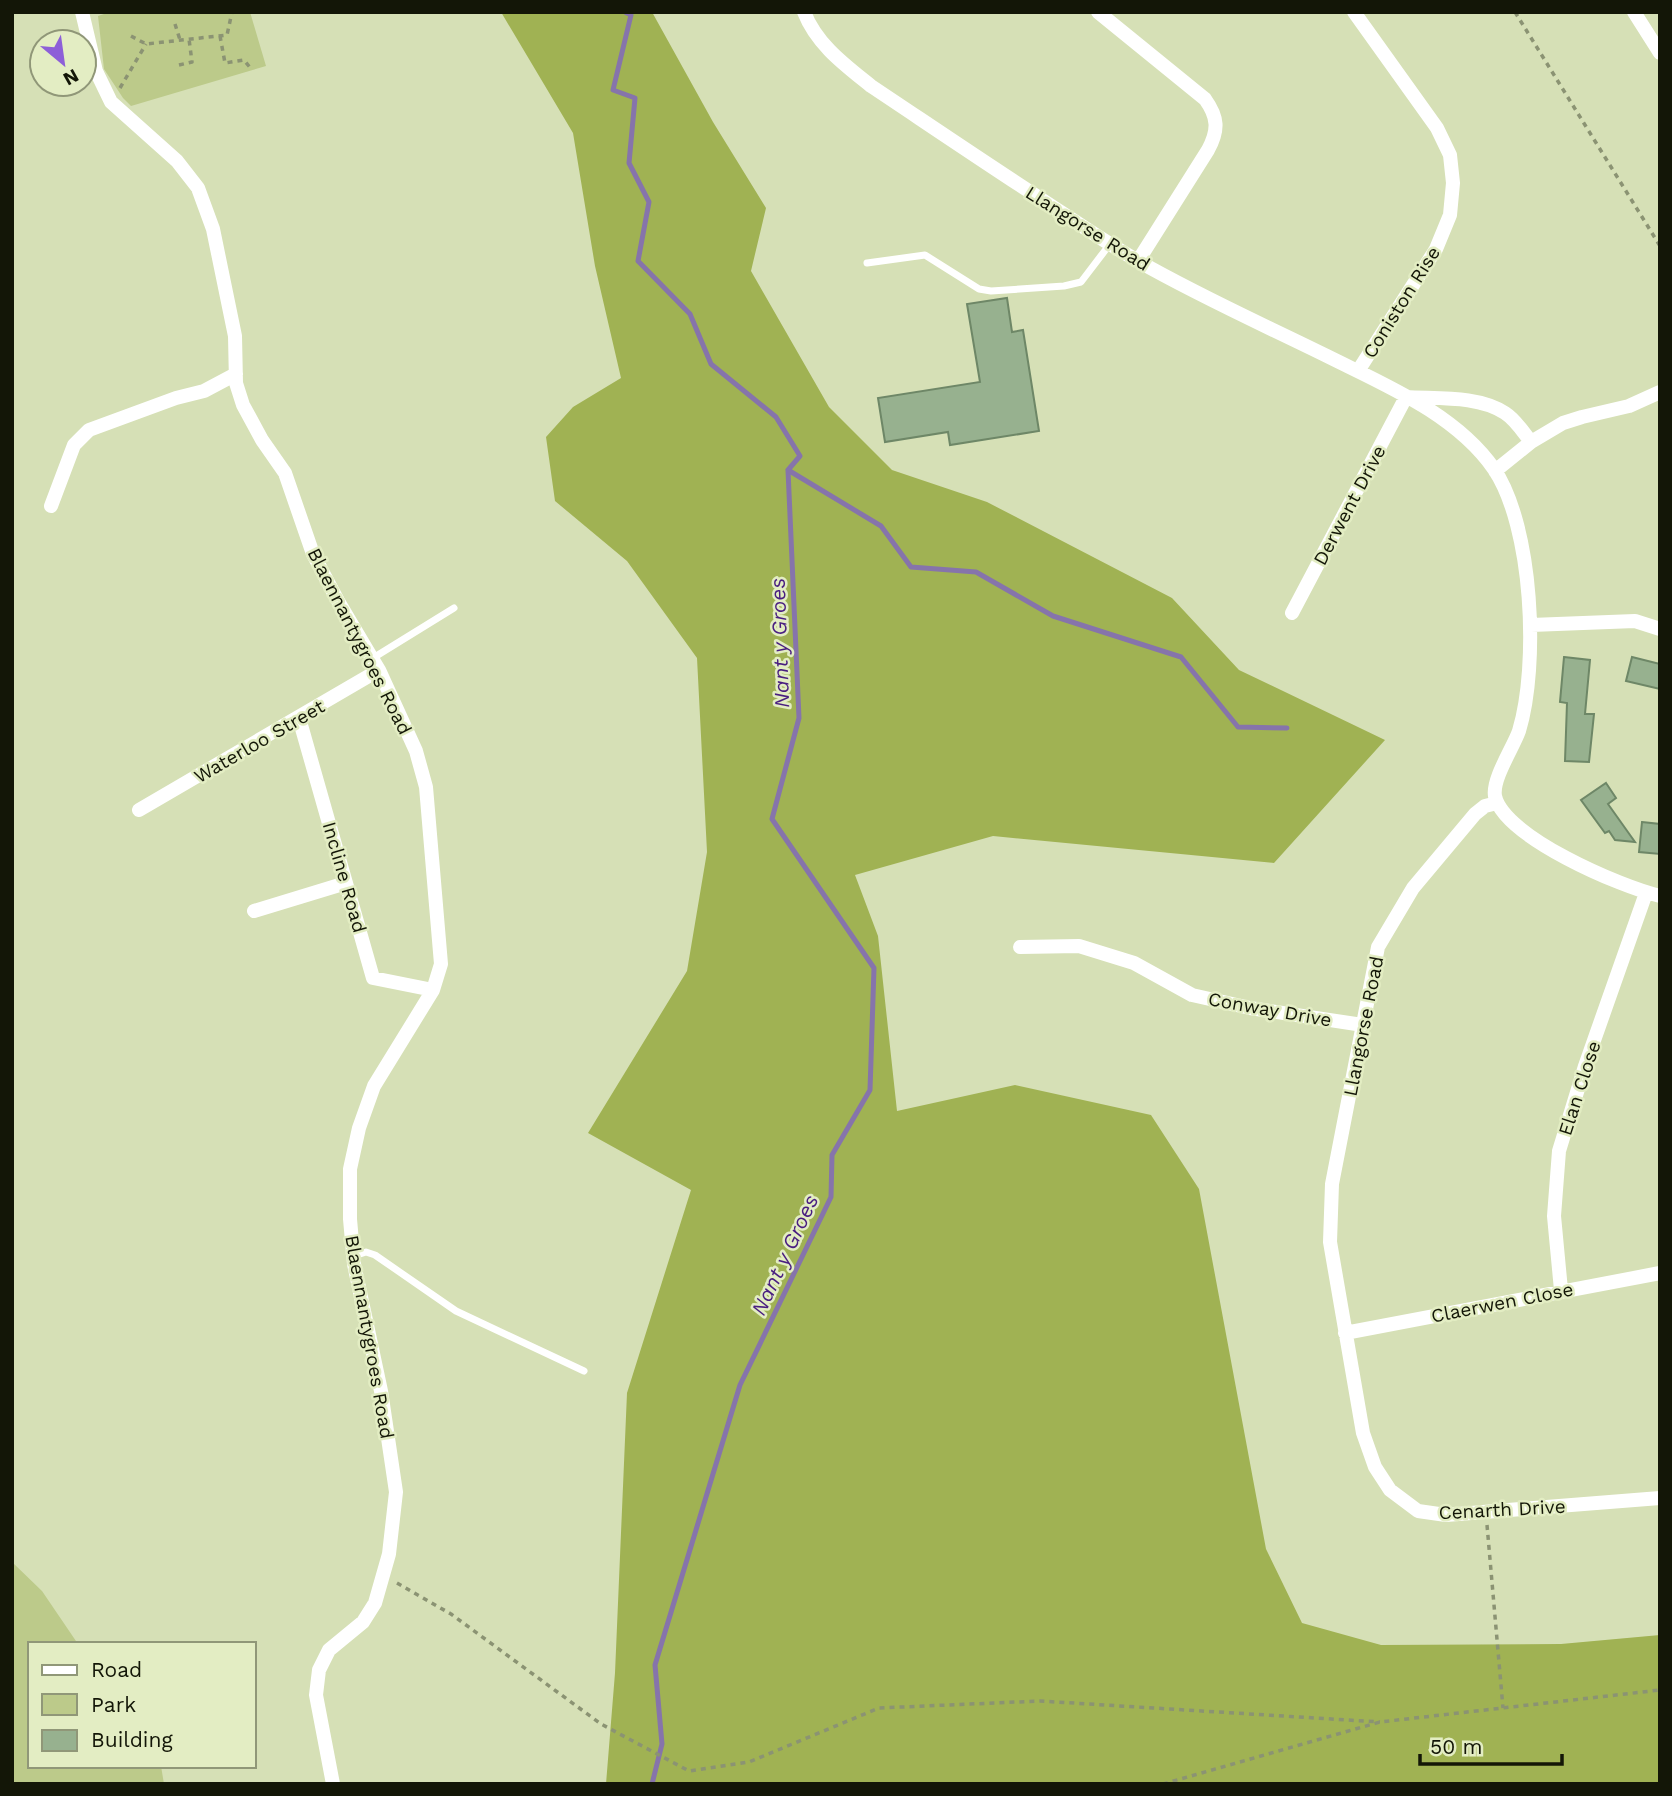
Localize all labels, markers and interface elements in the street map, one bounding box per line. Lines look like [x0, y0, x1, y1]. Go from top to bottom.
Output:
north arrow [28, 28, 98, 98]
text: N [59, 64, 83, 91]
street label: Llangorse Road [1021, 181, 1154, 276]
street label: Coniston Rise [1358, 242, 1445, 362]
street label: Derwent Drive [1308, 441, 1391, 569]
street label: Blaennantygroes Road [302, 544, 417, 738]
water label: Nant y Groes [765, 577, 794, 709]
street label: Waterloo Street [190, 695, 329, 788]
street label: Incline Road [318, 819, 371, 935]
street label: Llangorse Road [1339, 954, 1388, 1098]
street label: Conway Drive [1206, 987, 1333, 1032]
street label: Elan Close [1553, 1038, 1606, 1138]
water label: Nant y Groes [746, 1190, 824, 1319]
street label: Blaennantygroes Road [340, 1233, 399, 1441]
street label: Claerwen Close [1429, 1277, 1575, 1328]
street label: Cenarth Drive [1438, 1495, 1566, 1524]
legend [28, 1642, 256, 1768]
text: Road [91, 1657, 142, 1682]
text: Park [91, 1692, 136, 1717]
scale bar [1420, 1722, 1562, 1766]
text: Building [91, 1727, 173, 1752]
text: 50 m [1430, 1734, 1482, 1759]

